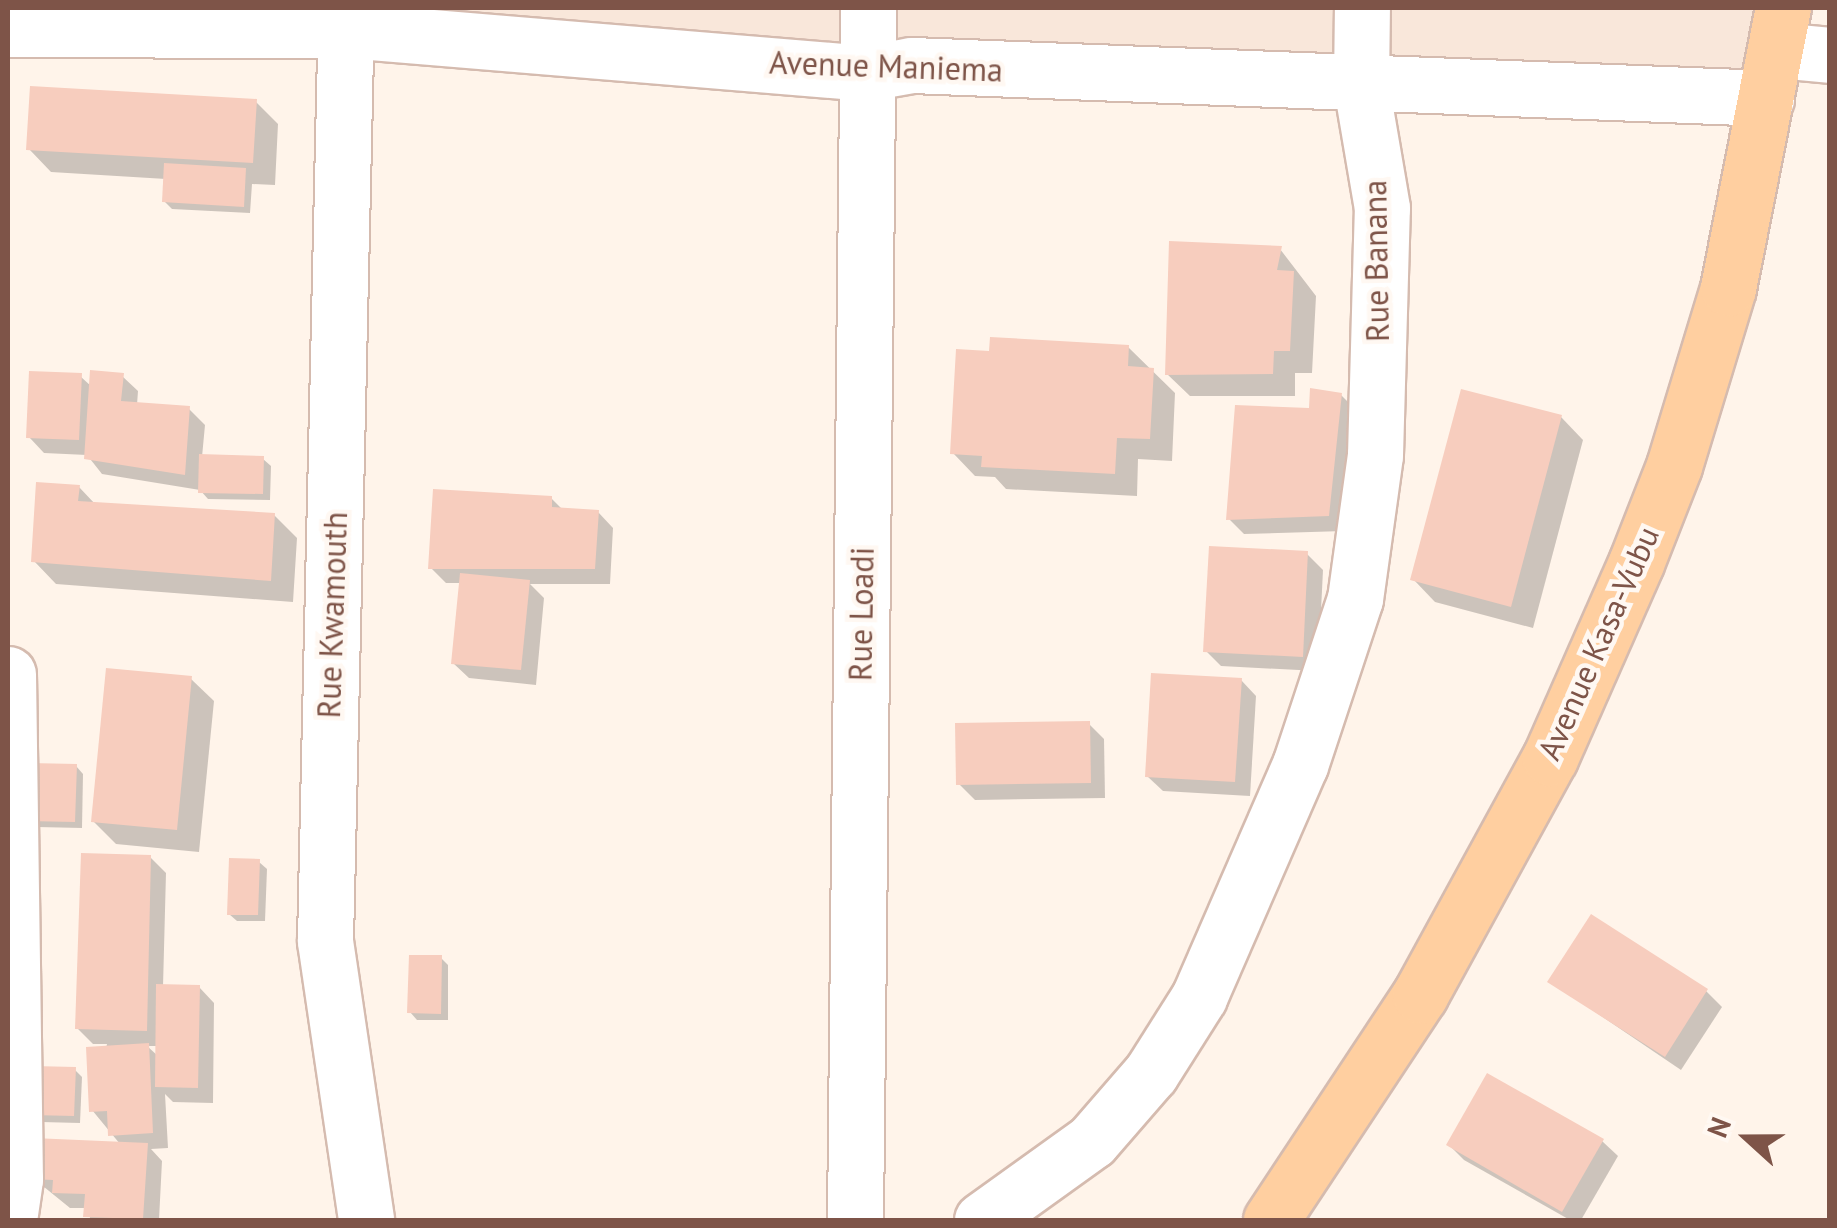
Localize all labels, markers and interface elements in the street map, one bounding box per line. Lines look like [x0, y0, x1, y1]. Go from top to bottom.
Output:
street label: Avenue Maniema [768, 43, 1004, 89]
street label: Rue Banana [1355, 180, 1397, 342]
street label: Rue Kwamouth [309, 511, 355, 719]
street label: Avenue Kasa-Vubu [1529, 520, 1667, 766]
street label: Rue Loadi [841, 547, 881, 681]
north arrow [1697, 1088, 1797, 1188]
text: N [1698, 1112, 1739, 1142]

